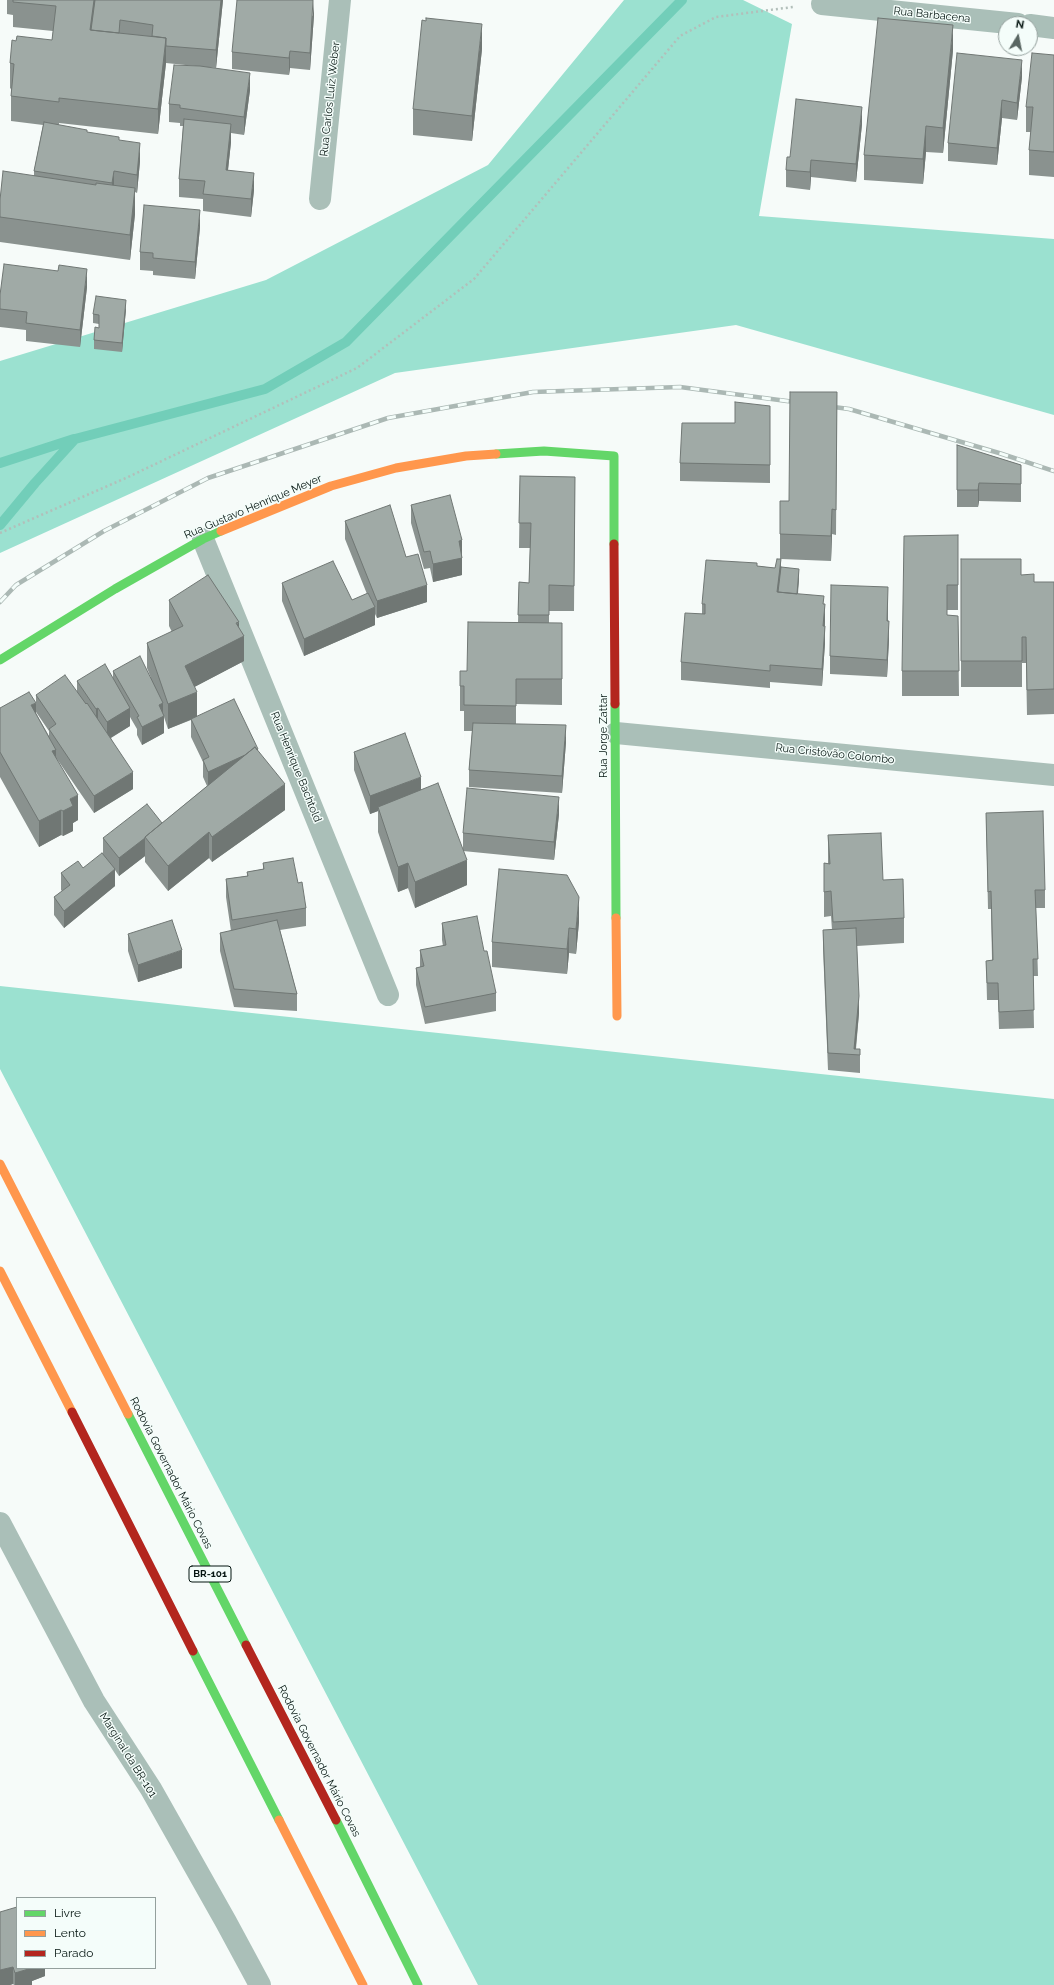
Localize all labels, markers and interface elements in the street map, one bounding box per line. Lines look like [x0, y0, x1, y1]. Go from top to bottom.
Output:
street label: Rua Barbacena [893, 4, 971, 26]
north arrow [998, 16, 1038, 56]
text: N [1015, 18, 1025, 32]
street label: Rua Carlos Luiz Weber [317, 41, 343, 157]
street label: Rua Gustavo Henrique Meyer [182, 472, 324, 542]
street label: Rua Jorge Zattar [597, 694, 611, 778]
street label: Rua Henrique Bachtold [268, 710, 324, 824]
street label: Rua Cristóvão Colombo [775, 741, 895, 767]
street label: Rodovia Governador Mário Covas [127, 1395, 215, 1551]
road number: BR-101 [189, 1566, 231, 1582]
street label: Rodovia Governador Mário Covas [275, 1683, 363, 1839]
street label: Marginal da BR-101 [97, 1710, 159, 1800]
legend [16, 1897, 156, 1969]
text: Livre [54, 1906, 81, 1920]
text: Lento [54, 1926, 86, 1940]
text: Parado [54, 1946, 93, 1960]

